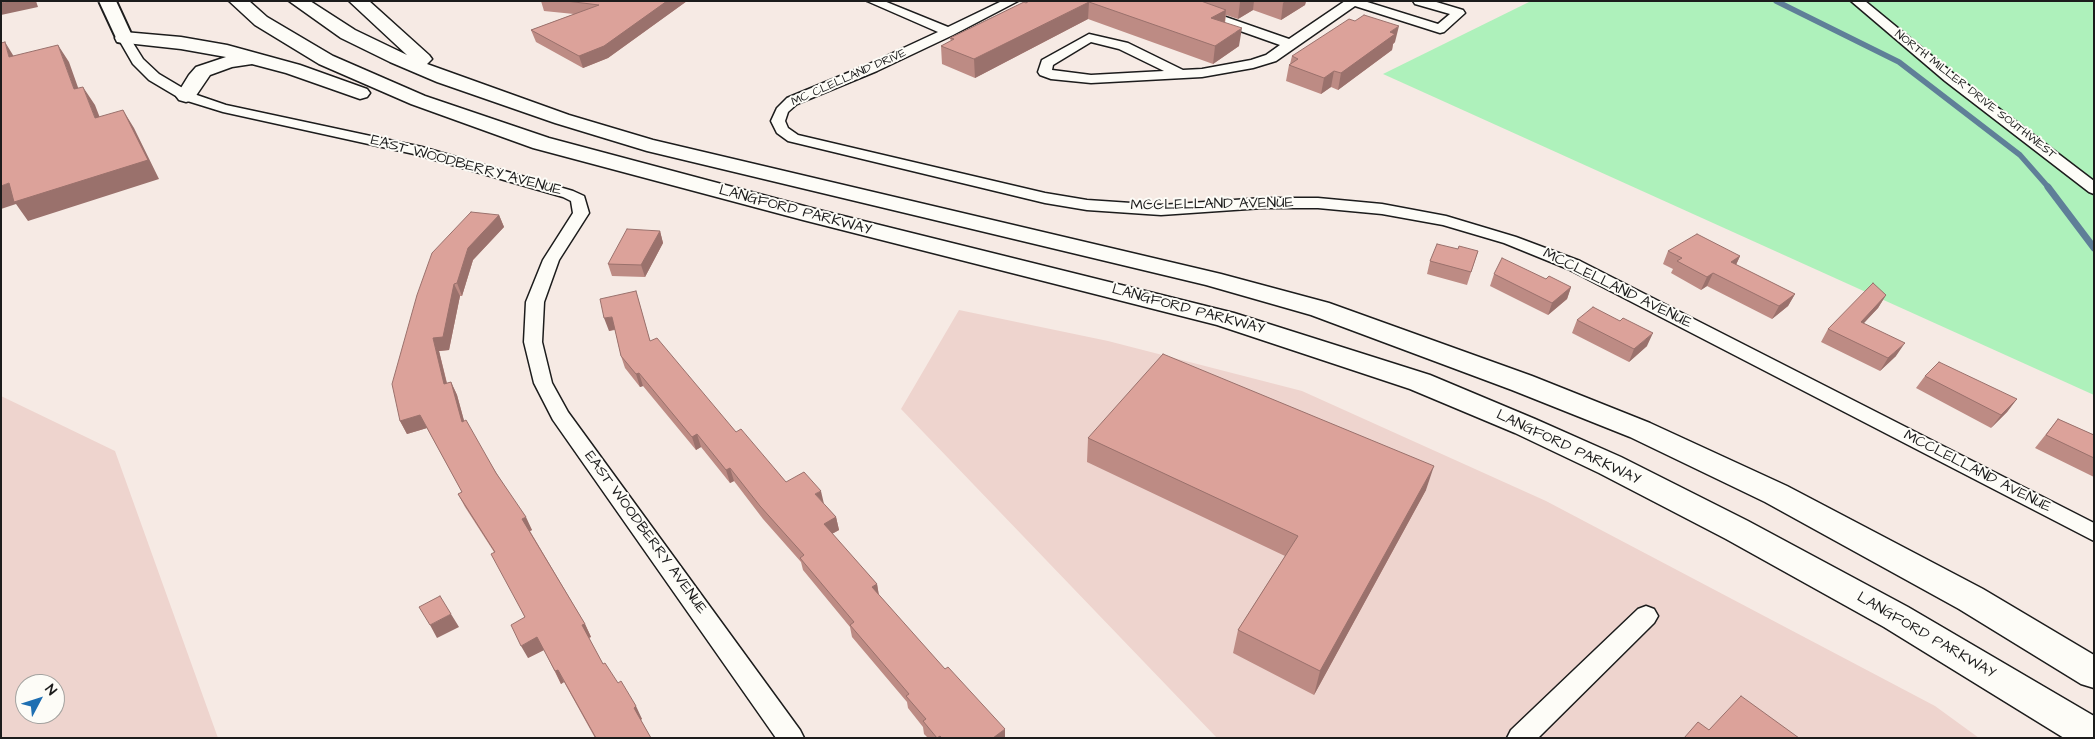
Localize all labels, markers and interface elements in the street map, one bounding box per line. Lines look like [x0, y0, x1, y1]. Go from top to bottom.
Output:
street label: NORTH MILLER DRIVE SOUTHWEST [1891, 27, 2059, 163]
street label: MC CLELLAND DRIVE [789, 46, 909, 110]
street label: EAST WOODBERRY AVENUE [369, 132, 563, 200]
street label: LANGFORD PARKWAY [717, 182, 873, 240]
street label: MCCLELLAND AVENUE [1130, 195, 1294, 215]
street label: MCCLELLAND AVENUE [1540, 245, 1694, 333]
street label: LANGFORD PARKWAY [1110, 281, 1266, 339]
street label: LANGFORD PARKWAY [1493, 407, 1643, 489]
street label: MCCLELLAND AVENUE [1900, 427, 2054, 517]
street label: EAST WOODBERRY AVENUE [580, 448, 710, 618]
street label: LANGFORD PARKWAY [1853, 589, 1999, 683]
north arrow [15, 674, 65, 724]
text: N [40, 680, 61, 700]

